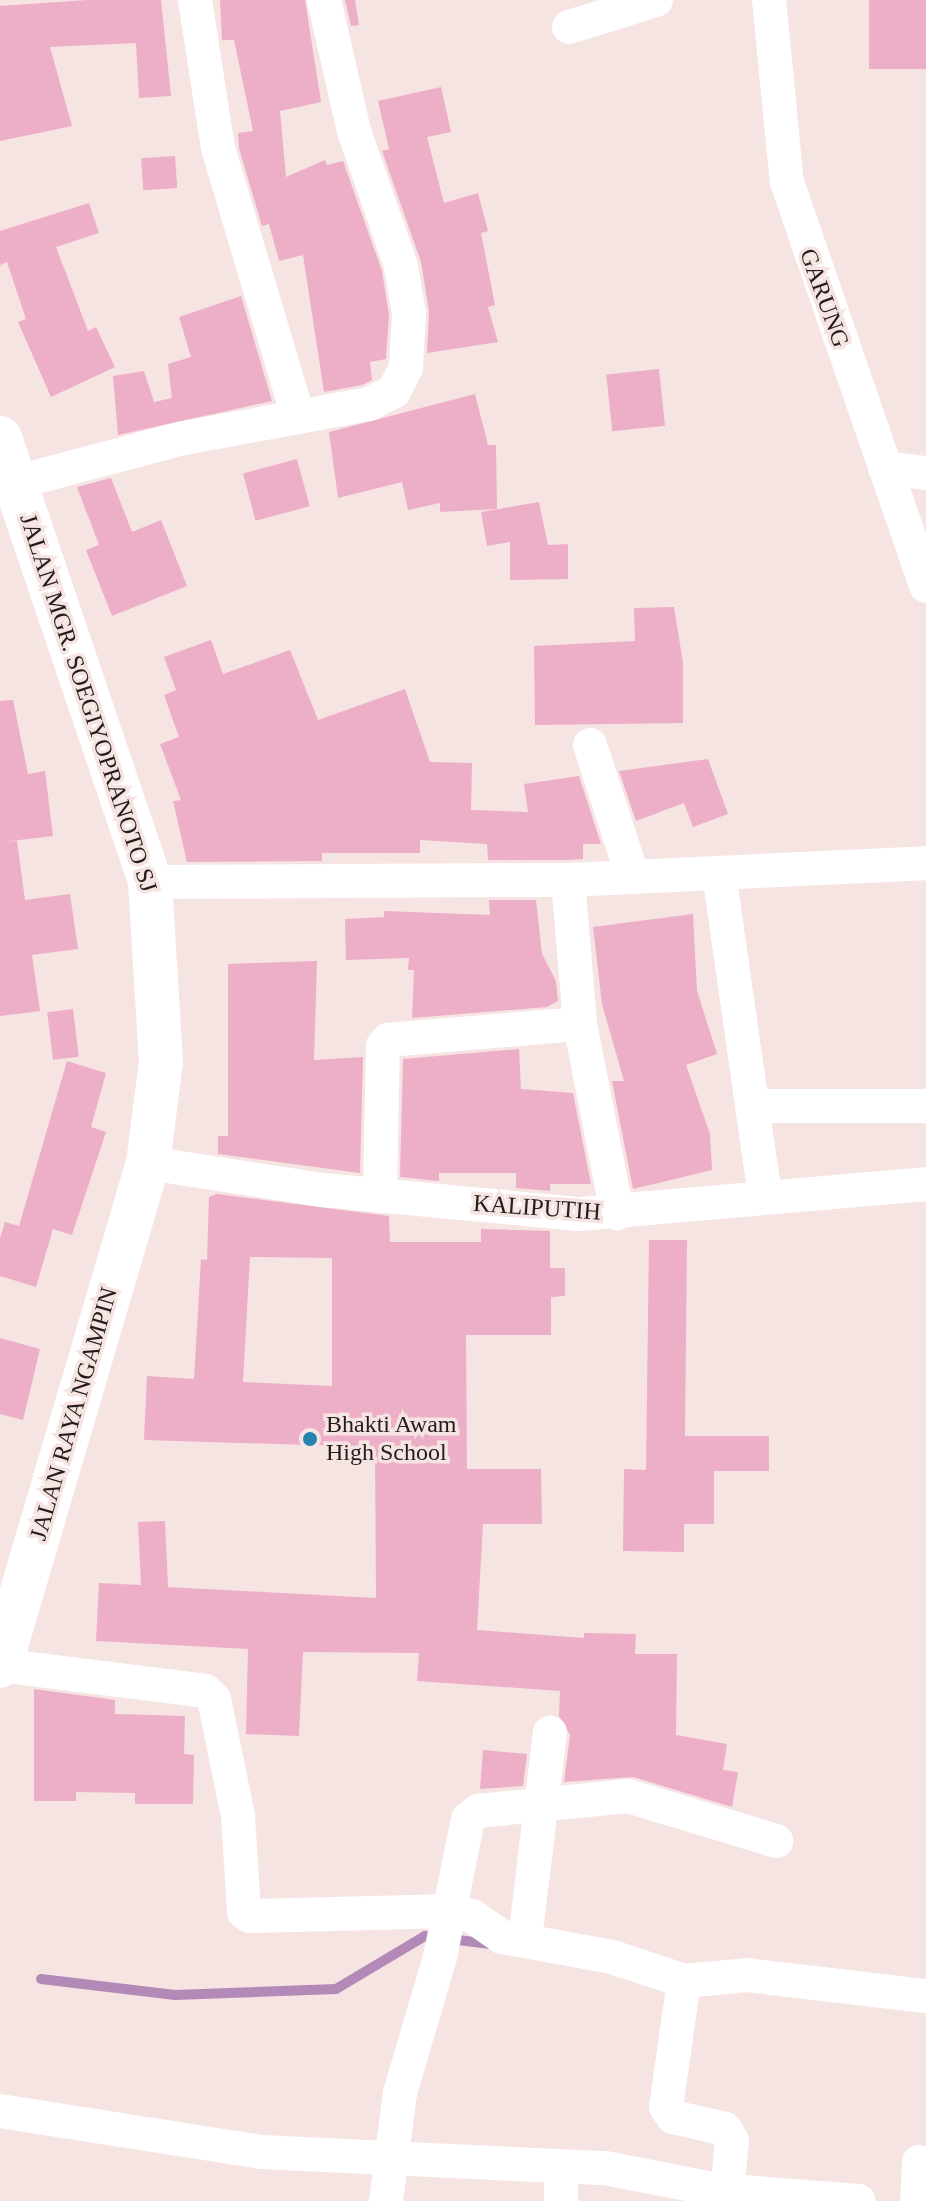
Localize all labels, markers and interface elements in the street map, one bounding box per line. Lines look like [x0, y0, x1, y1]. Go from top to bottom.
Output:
street label: GARUNG [793, 245, 855, 351]
street label: JALAN MGR. SOEGIYOPRANOTO SJ [13, 510, 163, 896]
street label: KALIPUTIH [472, 1189, 602, 1227]
street label: JALAN RAYA NGAMPIN [24, 1284, 124, 1544]
place label: Bhakti Awam High School [326, 1411, 458, 1467]
marker: Bhakti Awam High School [301, 1430, 319, 1448]

